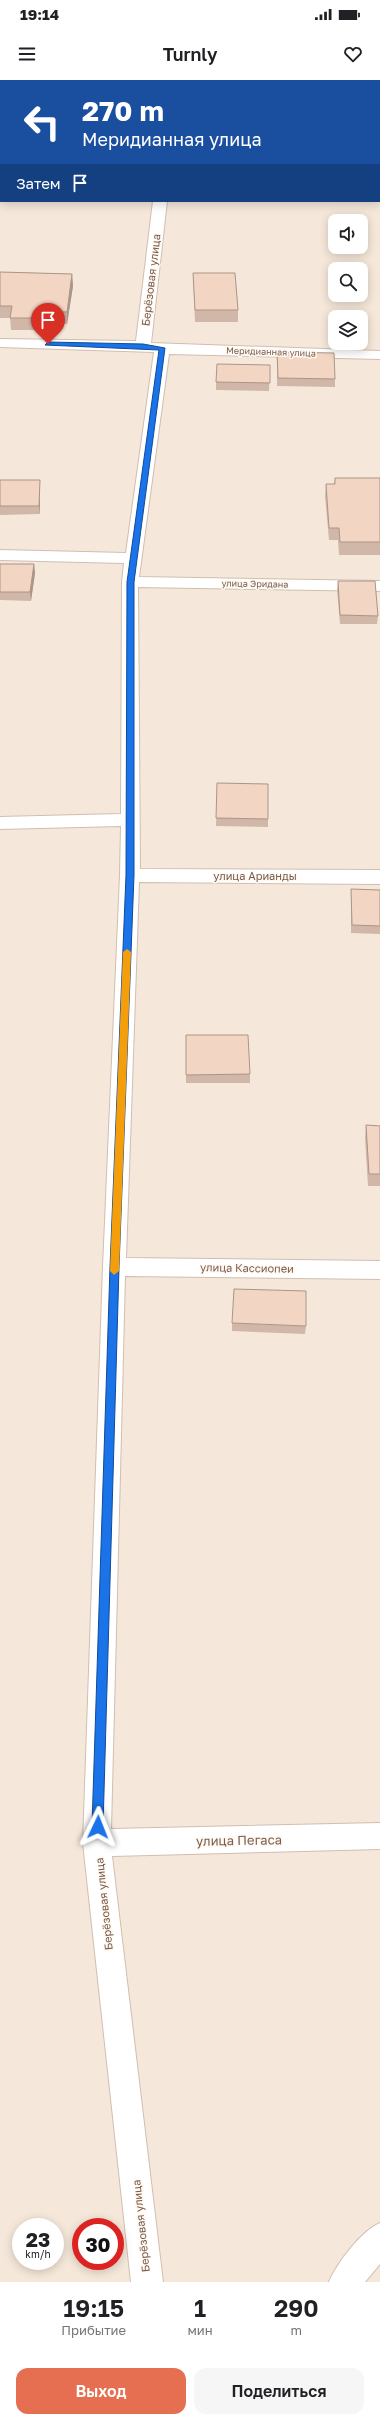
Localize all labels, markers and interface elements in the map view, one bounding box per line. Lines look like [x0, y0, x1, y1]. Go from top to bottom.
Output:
text: 19:14 [20, 5, 59, 23]
icon: menu [16, 43, 38, 65]
text: Turnly [163, 43, 217, 65]
icon: heart [342, 43, 364, 65]
text: 270 m [82, 94, 164, 127]
icon: left [16, 96, 68, 148]
text: Меридианная улица [82, 128, 262, 150]
icon: arrive [69, 172, 91, 194]
text: Затем [16, 174, 61, 192]
map controls [328, 214, 368, 350]
button: sound [328, 214, 368, 254]
street label: Берёзовая улица [138, 233, 163, 327]
button: search [328, 262, 368, 302]
pin [31, 303, 65, 344]
icon: arrive [37, 309, 59, 331]
button: layers [328, 310, 368, 350]
street label: Меридианная улица [226, 344, 316, 359]
street label: улица Эридана [221, 577, 289, 590]
street label: улица Арианды [213, 869, 297, 882]
street label: улица Кассиопеи [200, 1260, 294, 1275]
position arrow [77, 1806, 119, 1848]
street label: улица Пегаса [196, 1831, 282, 1849]
street label: Берёзовая улица [92, 1857, 115, 1951]
street label: Берёзовая улица [129, 2179, 152, 2273]
speed limit sign: 30 [72, 2218, 124, 2270]
text: 23 [26, 2227, 50, 2251]
text: km/h [25, 2248, 51, 2260]
text: 19:15 [63, 2293, 124, 2322]
text: 1 [194, 2293, 206, 2322]
text: 290 [274, 2293, 319, 2322]
text: Прибытие [61, 2322, 126, 2338]
text: мин [187, 2322, 213, 2338]
text: m [291, 2322, 302, 2338]
button: Выход [16, 2368, 186, 2414]
button: Поделиться [194, 2368, 364, 2414]

